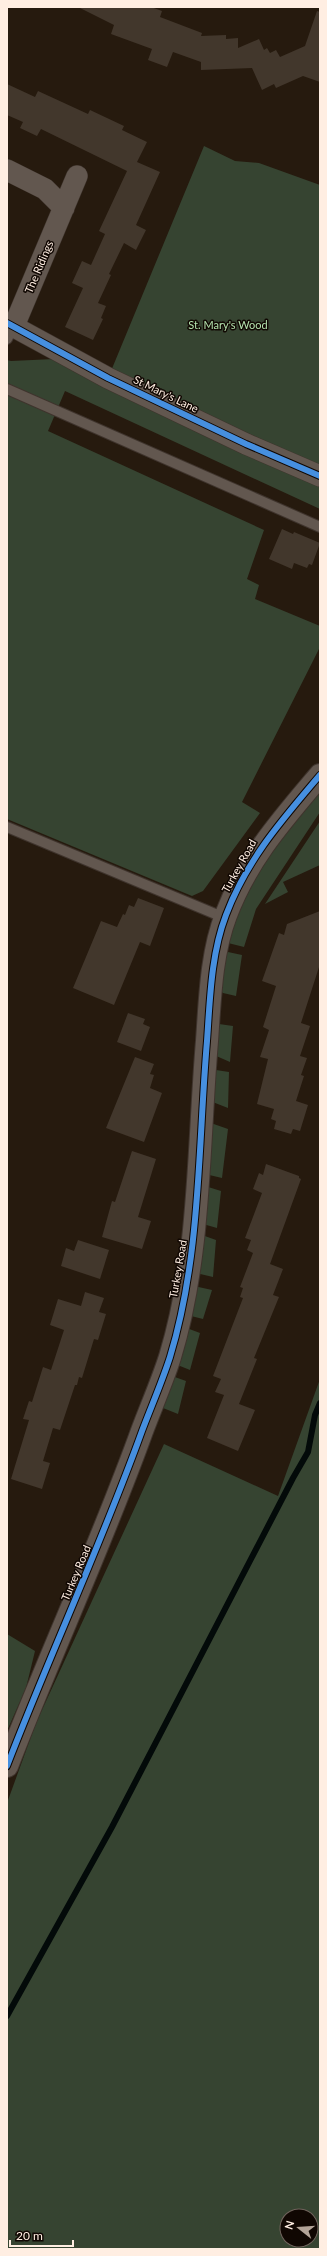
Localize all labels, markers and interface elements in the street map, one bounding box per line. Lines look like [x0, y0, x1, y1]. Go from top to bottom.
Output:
street label: The Ridings [22, 238, 56, 295]
park label: St. Mary's Wood [188, 318, 268, 331]
street label: St Mary's Lane [132, 372, 201, 415]
street label: Turkey Road [219, 837, 259, 895]
street label: Turkey Road [166, 1239, 189, 1299]
street label: Turkey Road [58, 1543, 93, 1603]
north arrow [279, 2208, 319, 2248]
text: N [282, 2219, 296, 2231]
scale bar [10, 2222, 73, 2248]
text: 20 m [16, 2228, 43, 2243]

